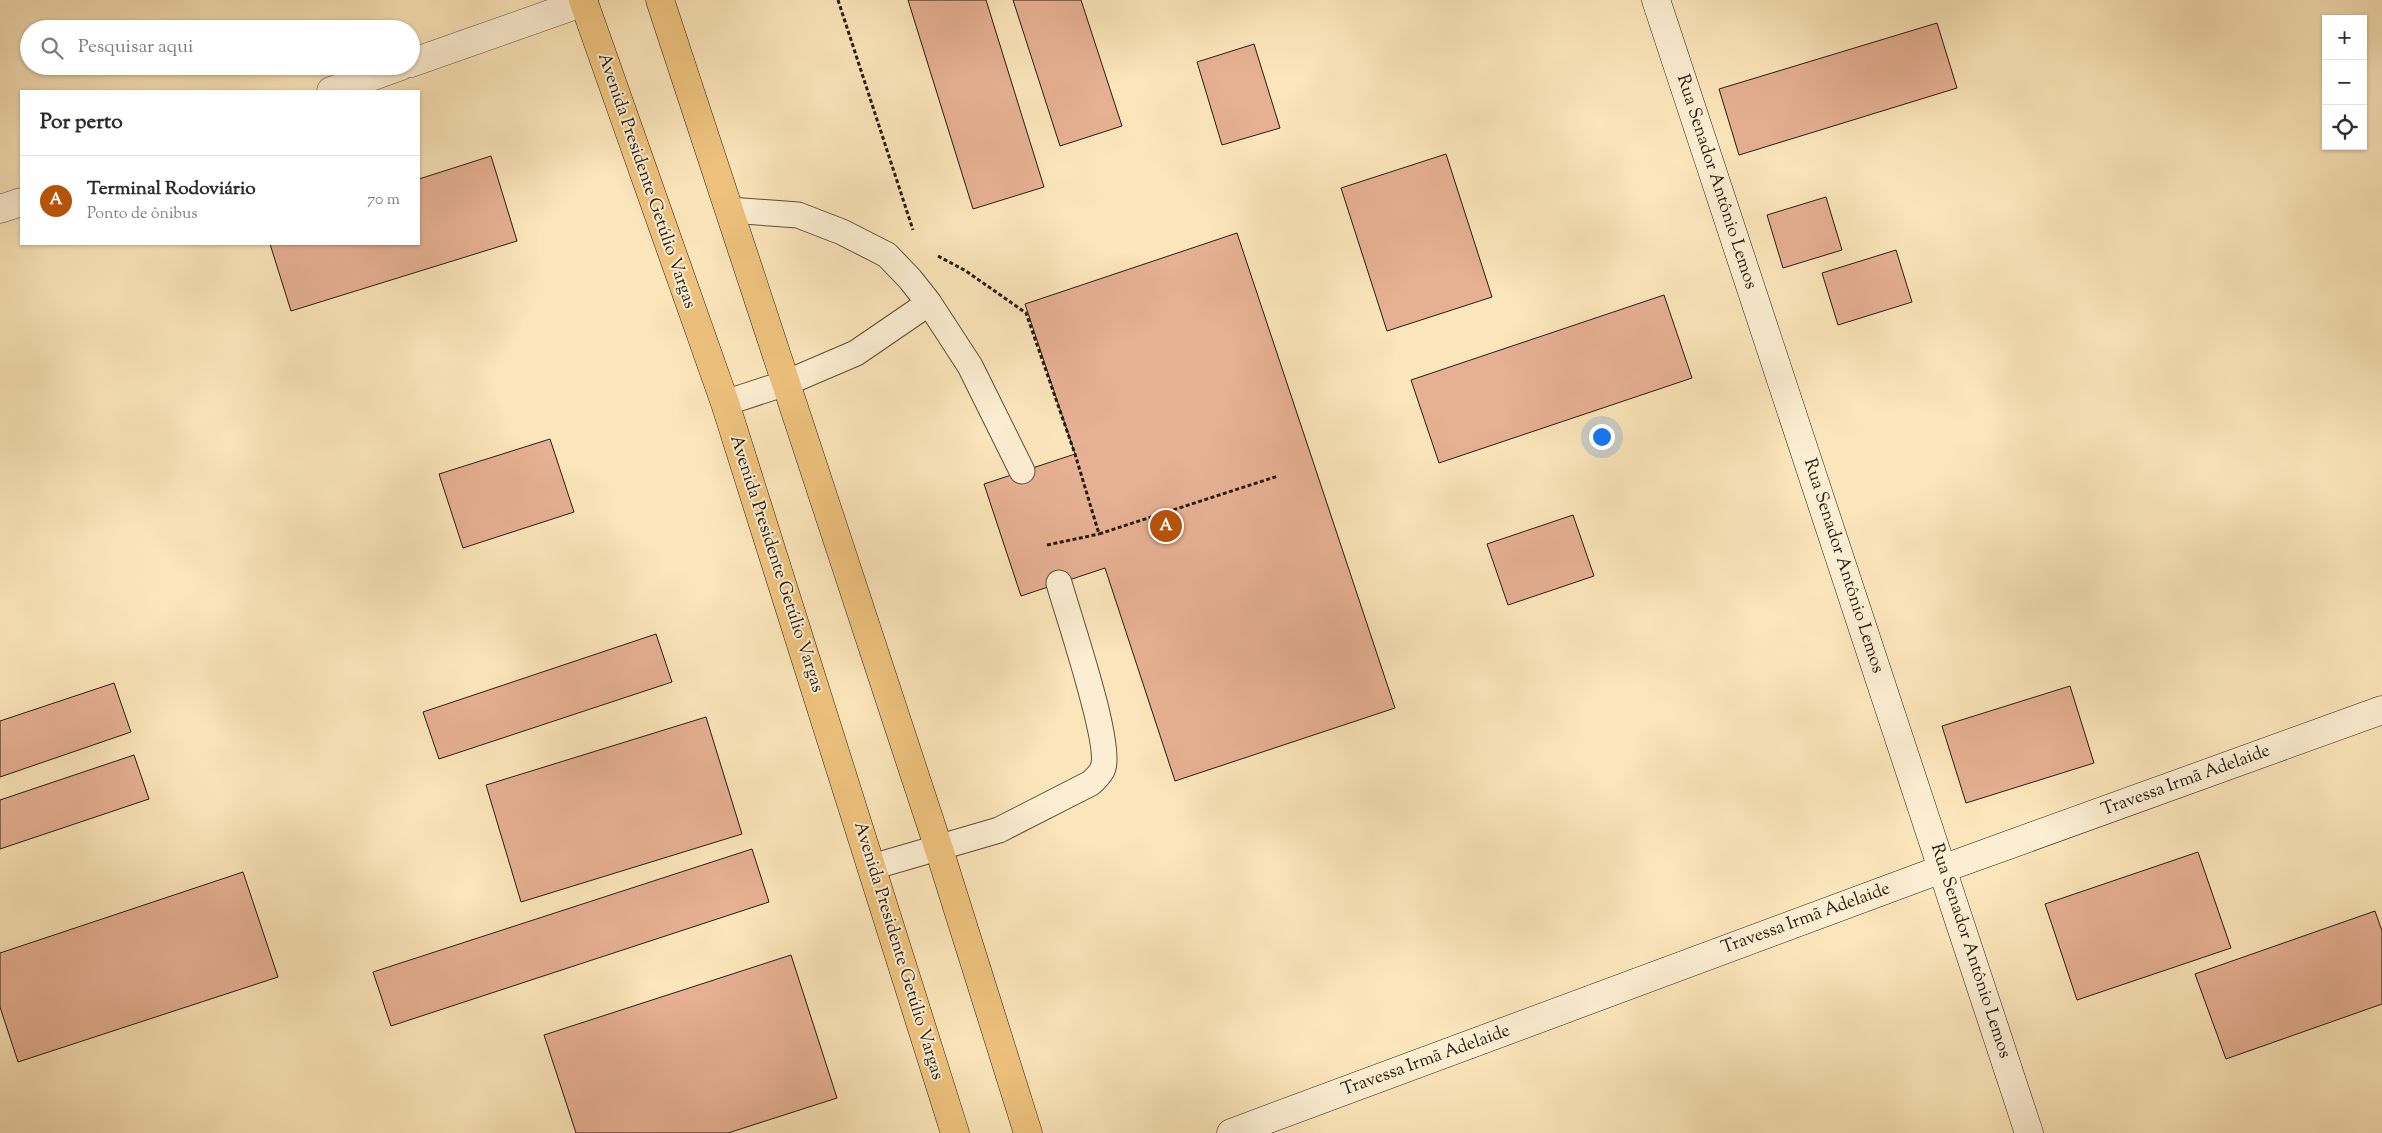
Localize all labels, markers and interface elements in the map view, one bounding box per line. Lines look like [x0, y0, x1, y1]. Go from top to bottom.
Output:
map controls [2322, 15, 2367, 150]
button: + [2322, 15, 2367, 60]
search box [20, 20, 420, 75]
icon: search [38, 34, 66, 62]
text: Pesquisar aqui [78, 34, 193, 61]
street label: Avenida Presidente Getúlio Vargas [590, 50, 702, 312]
button: − [2322, 60, 2367, 105]
street label: Rua Senador Antônio Lemos [1669, 71, 1763, 293]
button: locate [2322, 105, 2367, 150]
text: Por perto [40, 108, 123, 138]
text: Terminal Rodoviário [87, 176, 256, 203]
text: A [50, 189, 63, 212]
text: 70 m [367, 189, 400, 212]
text: Ponto de ônibus [87, 203, 198, 226]
your location [1589, 424, 1615, 450]
street label: Avenida Presidente Getúlio Vargas [722, 432, 830, 696]
street label: Rua Senador Antônio Lemos [1796, 455, 1890, 677]
pin: A [1150, 507, 1182, 545]
street label: Travessa Irmã Adelaide [2098, 738, 2274, 824]
street label: Avenida Presidente Getúlio Vargas [846, 819, 950, 1083]
street label: Rua Senador Antônio Lemos [1923, 840, 2017, 1062]
street label: Travessa Irmã Adelaide [1718, 876, 1894, 962]
street label: Travessa Irmã Adelaide [1338, 1018, 1514, 1104]

